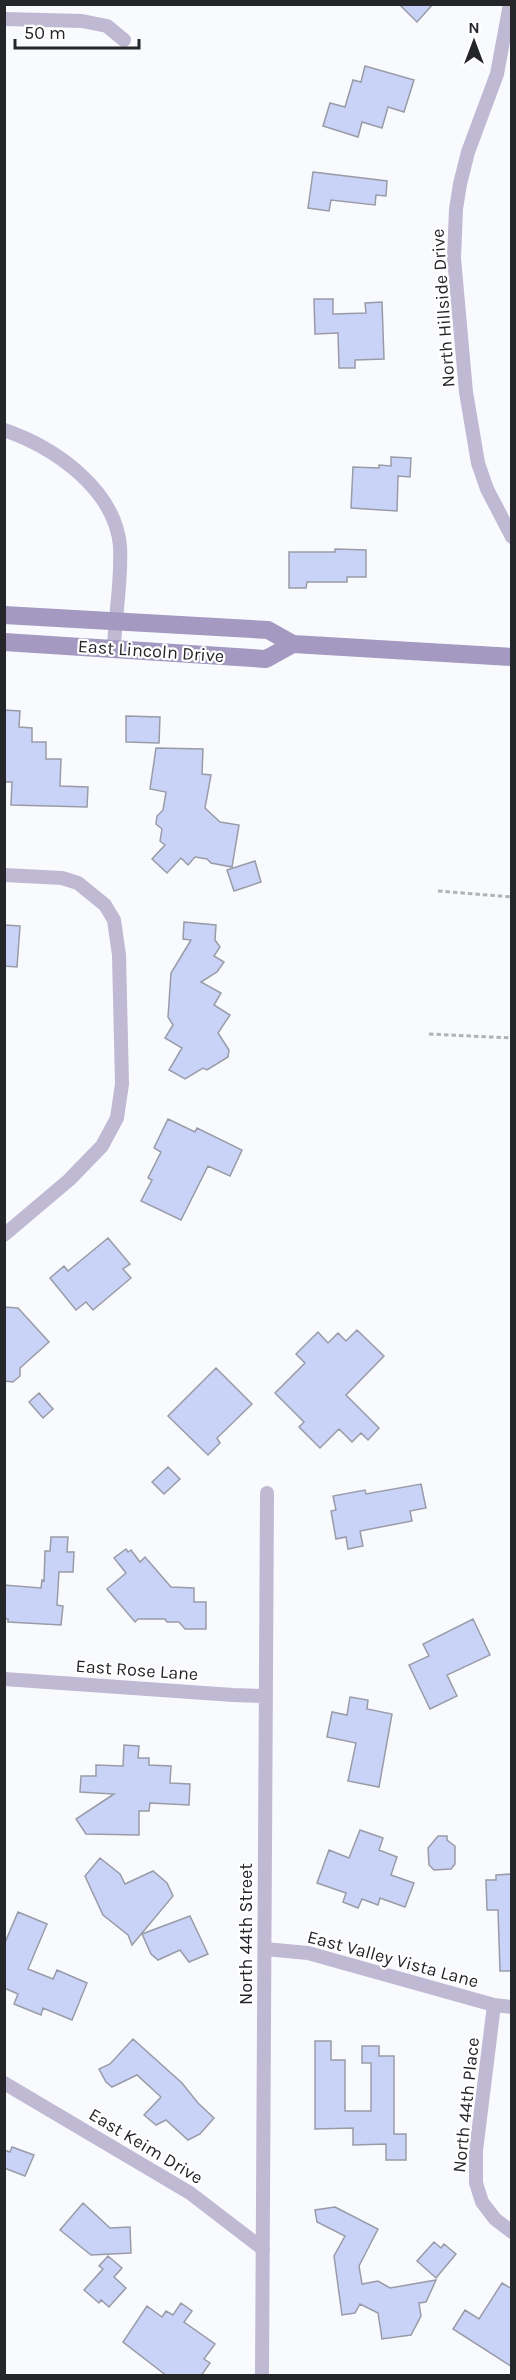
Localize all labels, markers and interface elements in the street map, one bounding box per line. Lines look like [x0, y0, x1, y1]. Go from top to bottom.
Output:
scale bar [15, 12, 140, 50]
north arrow [444, 12, 504, 72]
text: N [468, 18, 480, 37]
text: 50 m [24, 22, 66, 44]
street label: North Hillside Drive [426, 228, 460, 388]
street label: East Lincoln Drive [77, 635, 225, 667]
street label: East Rose Lane [75, 1655, 199, 1685]
street label: North 44th Street [235, 1863, 257, 2005]
street label: East Valley Vista Lane [305, 1926, 481, 1992]
street label: North 44th Place [448, 2036, 484, 2174]
street label: East Keim Drive [85, 2103, 207, 2189]

